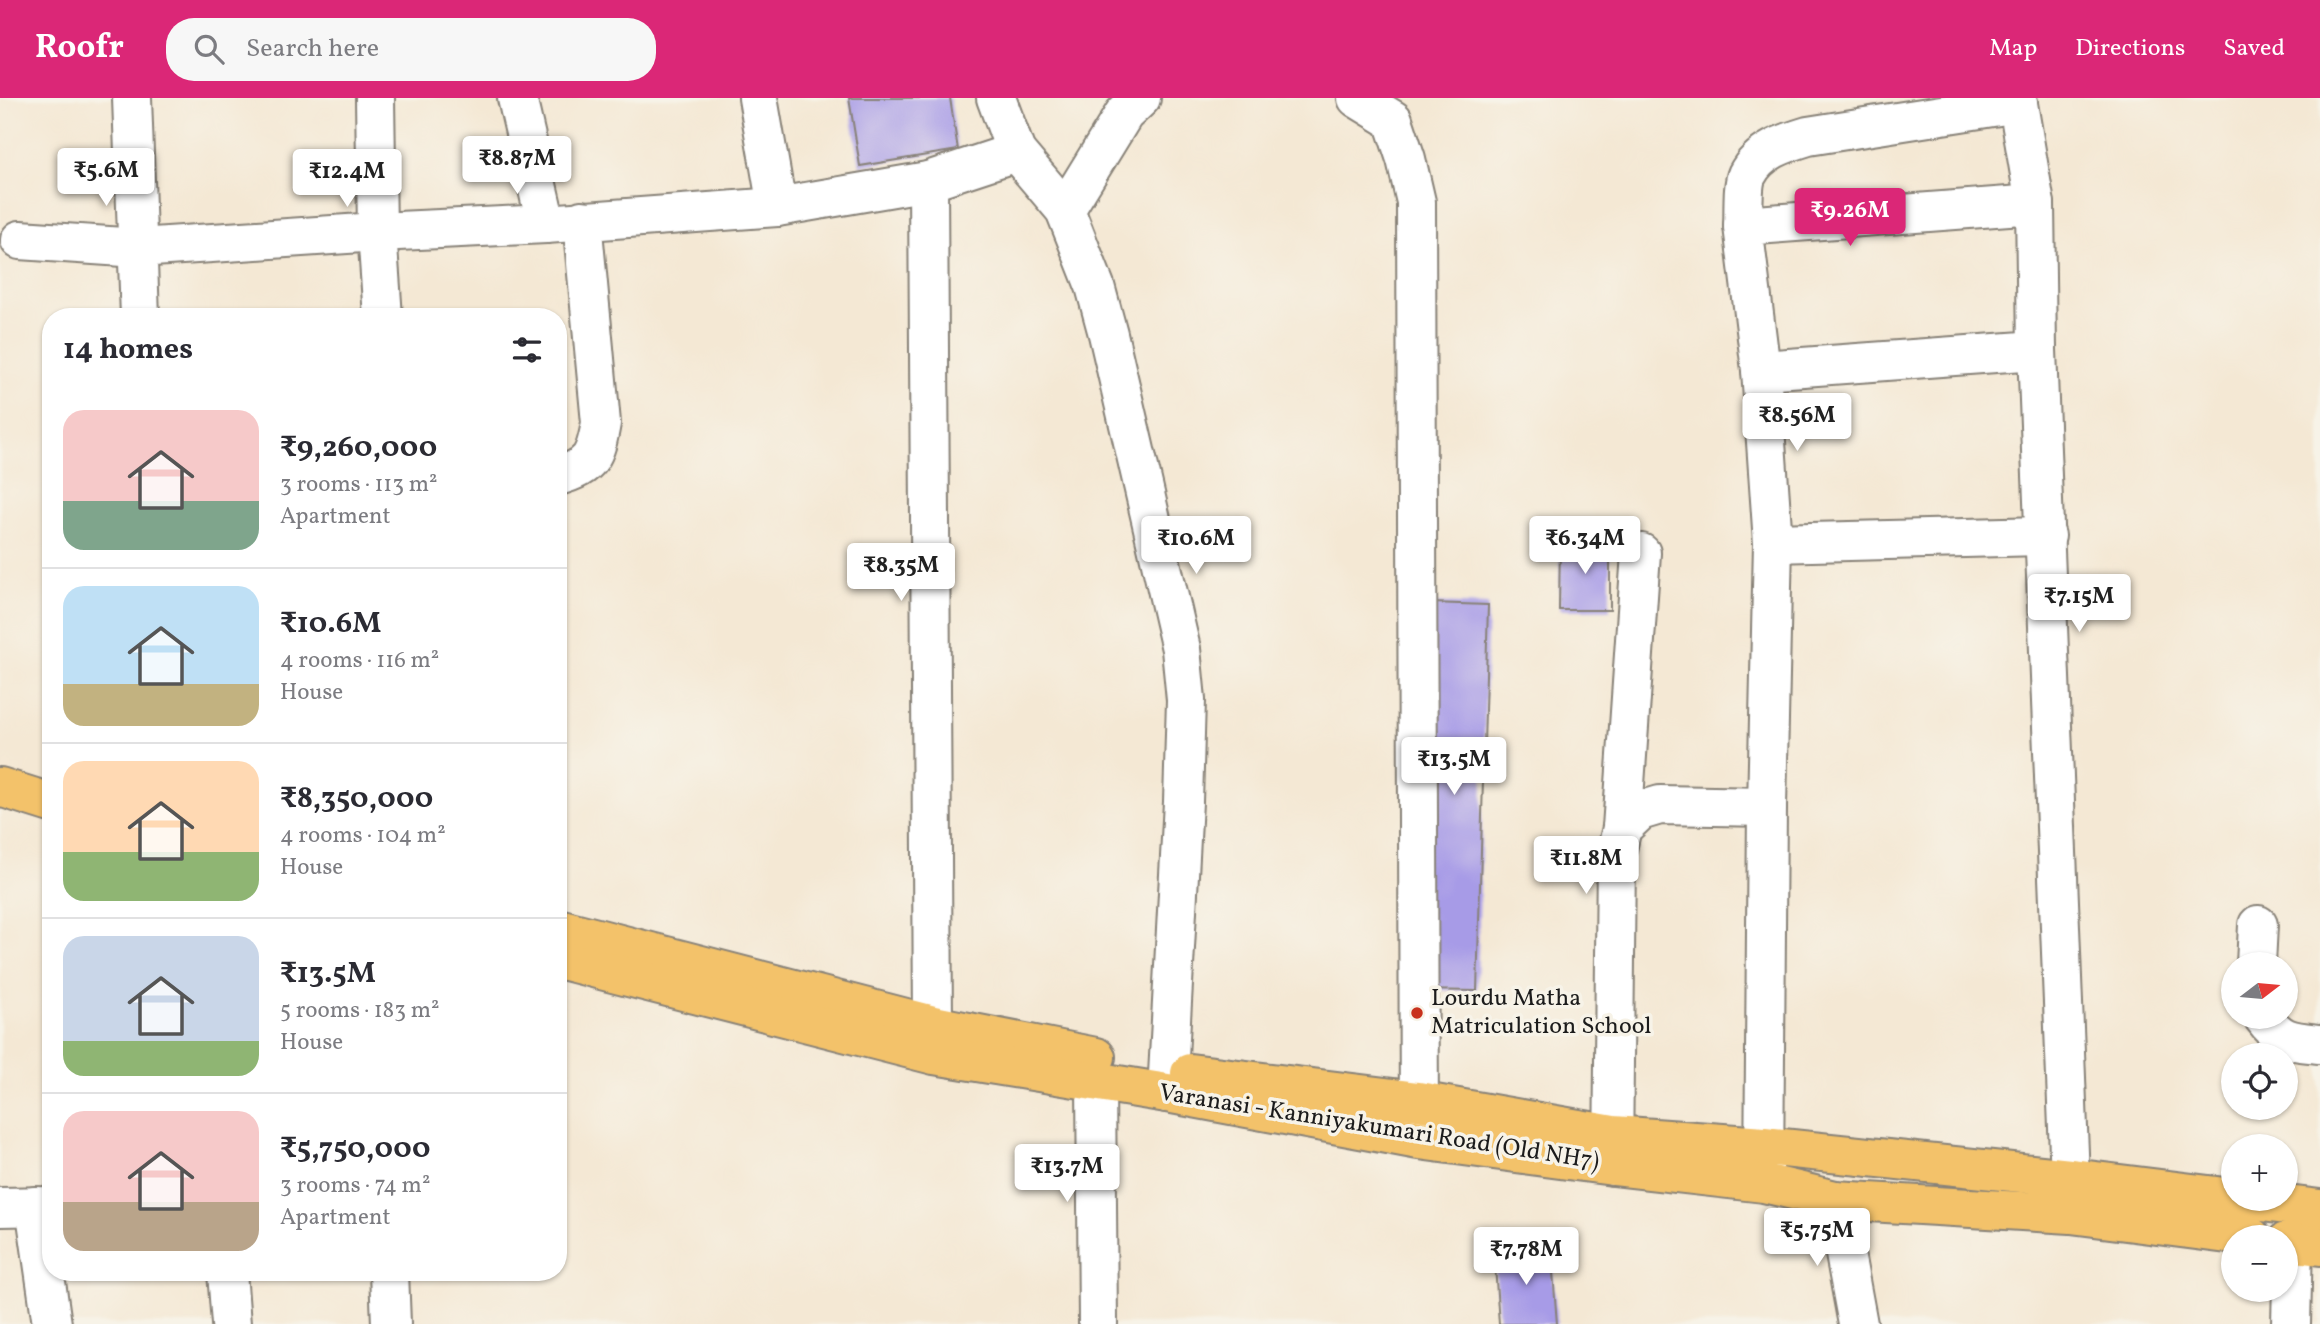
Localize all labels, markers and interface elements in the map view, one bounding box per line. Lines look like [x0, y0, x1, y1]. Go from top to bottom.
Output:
search box [166, 18, 656, 81]
text: Roofr [35, 26, 124, 72]
icon: search [190, 30, 228, 68]
text: Search here [246, 31, 379, 67]
text: Map [1989, 32, 2037, 66]
text: Directions [2075, 32, 2185, 66]
text: Saved [2223, 32, 2285, 66]
pin: ₹8.87M [460, 136, 574, 196]
text: ₹8.87M [478, 143, 556, 175]
pin: ₹5.6M [57, 148, 155, 208]
pin: ₹12.4M [290, 150, 404, 209]
text: ₹5.6M [73, 155, 139, 187]
text: ₹12.4M [309, 156, 385, 188]
pin: ₹9.26M [1793, 188, 1907, 248]
text: ₹9.26M [1811, 195, 1889, 227]
text: 14 homes [63, 329, 193, 371]
icon: filters [508, 331, 546, 369]
pin: ₹8.56M [1740, 394, 1854, 453]
text: ₹8.56M [1758, 400, 1836, 432]
text: ₹9,260,000 [280, 427, 437, 469]
icon: home [119, 438, 203, 522]
text: 3 rooms · 113 m² [280, 469, 438, 501]
text: Apartment [280, 501, 391, 533]
pin: ₹10.6M [1139, 517, 1253, 576]
pin: ₹6.34M [1528, 517, 1642, 576]
text: ₹10.6M [1157, 523, 1235, 555]
text: ₹6.34M [1545, 523, 1625, 555]
pin: ₹8.35M [844, 544, 958, 603]
text: ₹8.35M [863, 550, 939, 582]
pin: ₹7.15M [2022, 574, 2136, 634]
text: ₹7.15M [2044, 581, 2114, 613]
text: ₹10.6M [280, 603, 381, 645]
icon: home [119, 614, 203, 698]
text: 4 rooms · 116 m² [280, 645, 439, 677]
text: House [280, 677, 343, 709]
pin: ₹13.5M [1397, 738, 1511, 797]
text: ₹13.5M [1417, 744, 1491, 776]
text: ₹8,350,000 [280, 778, 433, 820]
icon: home [119, 789, 203, 873]
text: 4 rooms · 104 m² [280, 820, 446, 852]
pin: ₹11.8M [1529, 836, 1643, 896]
text: ₹11.8M [1550, 843, 1622, 875]
text: House [280, 852, 343, 884]
north arrow [2221, 952, 2298, 1029]
map controls [2221, 952, 2298, 1302]
text: ₹13.5M [280, 953, 376, 995]
icon: home [119, 964, 203, 1048]
place label: Lourdu Matha Matriculation School [1431, 982, 1651, 1044]
text: 5 rooms · 183 m² [280, 995, 440, 1027]
marker: Lourdu Matha Matriculation School [1409, 1005, 1425, 1021]
text: House [280, 1027, 343, 1059]
button: locate [2221, 1043, 2298, 1120]
street label: Varanasi - Kanniyakumari Road (Old NH7) [1156, 1076, 1602, 1180]
text: ₹5,750,000 [280, 1128, 430, 1170]
button: + [2221, 1134, 2298, 1211]
icon: home [119, 1139, 203, 1223]
pin: ₹13.7M [1010, 1144, 1124, 1204]
text: ₹13.7M [1031, 1151, 1103, 1183]
text: 3 rooms · 74 m² [280, 1170, 430, 1202]
text: Apartment [280, 1202, 391, 1234]
pin: ₹5.75M [1760, 1208, 1874, 1268]
text: ₹5.75M [1780, 1215, 1854, 1247]
button: − [2221, 1225, 2298, 1302]
pin: ₹7.78M [1469, 1228, 1583, 1287]
text: ₹7.78M [1490, 1234, 1562, 1266]

